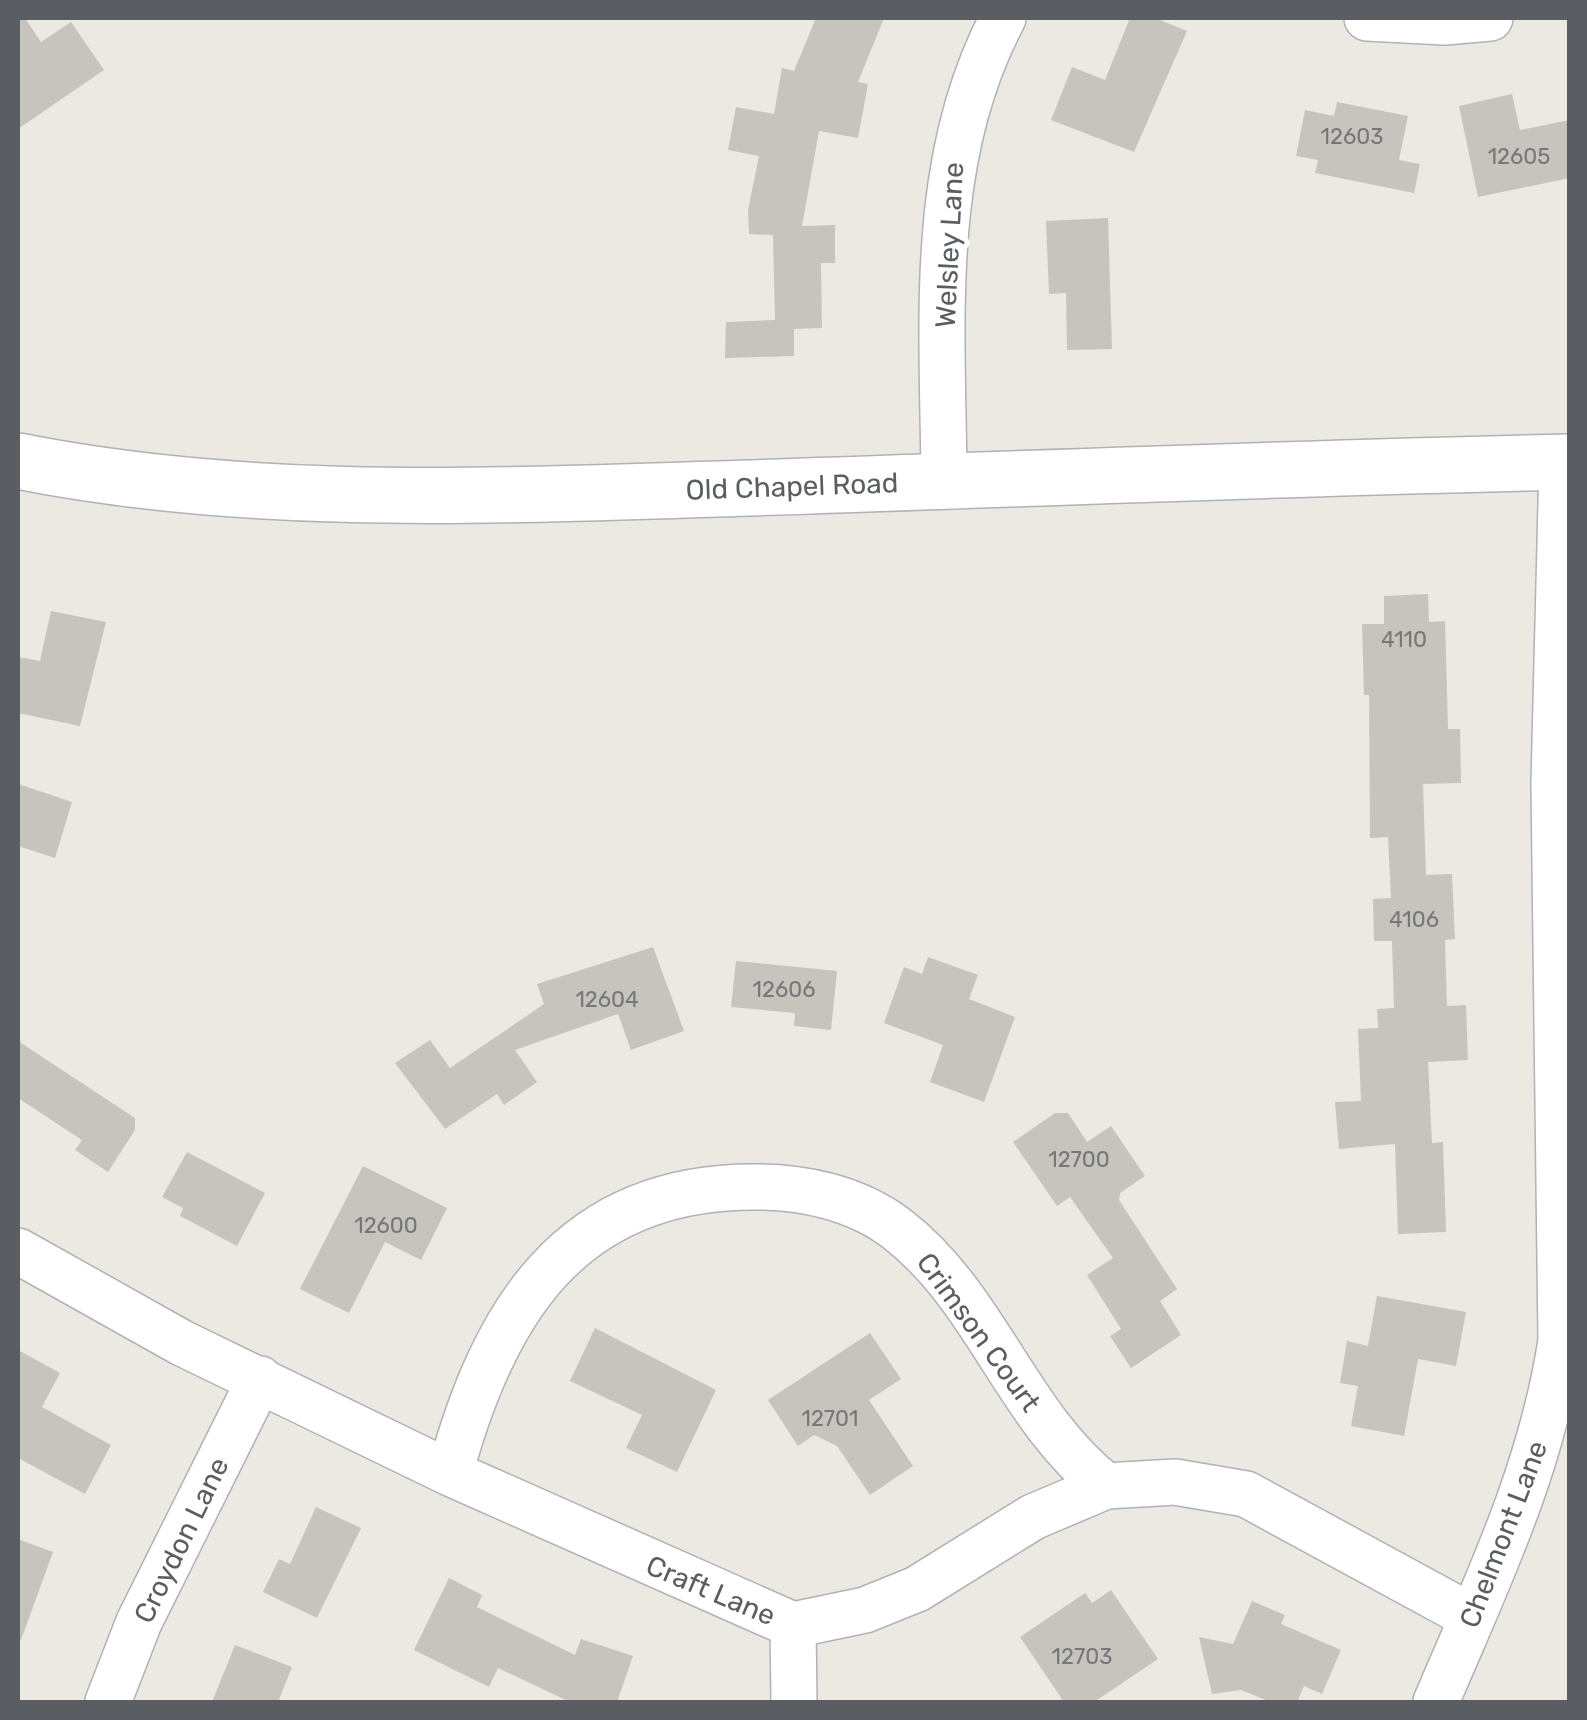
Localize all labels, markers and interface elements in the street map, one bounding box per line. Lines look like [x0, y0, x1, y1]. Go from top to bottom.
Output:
house number: 12603 [1321, 123, 1383, 150]
house number: 12605 [1488, 143, 1550, 170]
street label: Welsley Lane [929, 161, 970, 329]
street label: Old Chapel Road [685, 466, 899, 507]
house number: 4110 [1381, 626, 1427, 653]
house number: 4106 [1389, 906, 1439, 933]
house number: 12606 [753, 976, 815, 1003]
house number: 12604 [575, 986, 639, 1013]
house number: 12700 [1048, 1146, 1110, 1173]
house number: 12600 [354, 1212, 418, 1239]
street label: Crimson Court [910, 1246, 1047, 1418]
house number: 12701 [801, 1405, 859, 1432]
street label: Chelmont Lane [1453, 1436, 1554, 1632]
street label: Croydon Lane [127, 1452, 236, 1628]
street label: Craft Lane [641, 1549, 780, 1632]
house number: 12703 [1052, 1643, 1112, 1670]

